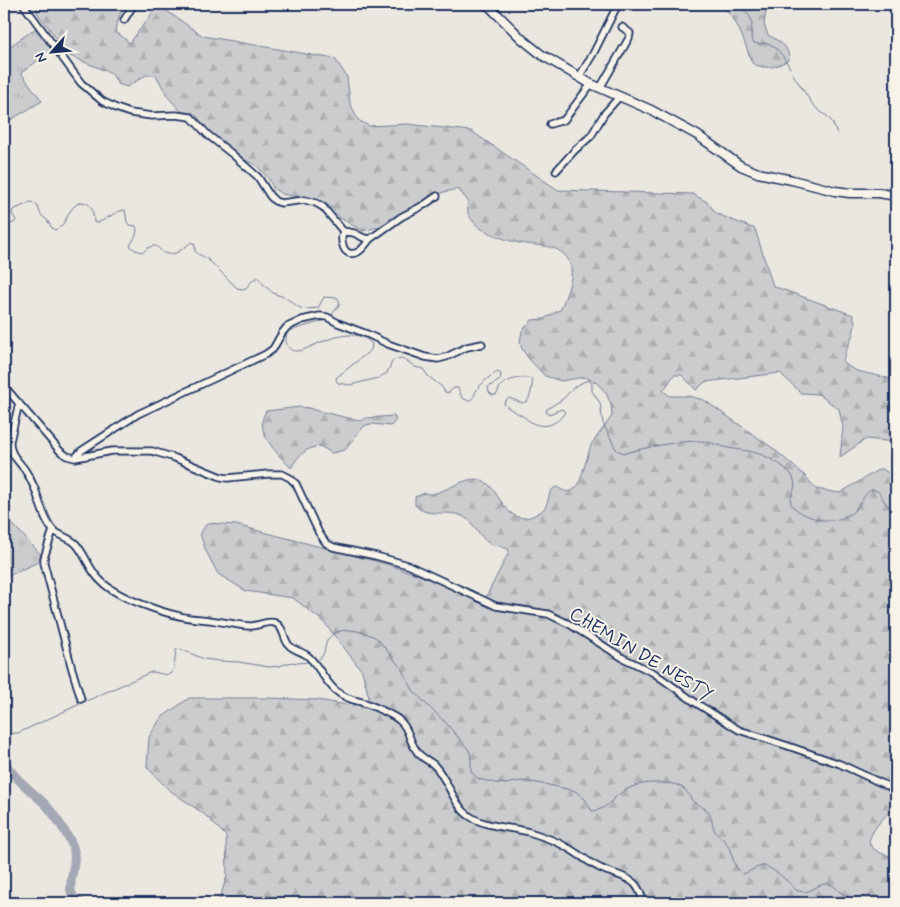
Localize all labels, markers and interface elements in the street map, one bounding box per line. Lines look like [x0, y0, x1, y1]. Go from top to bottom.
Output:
north arrow [28, 28, 78, 78]
text: N [31, 49, 51, 66]
street label: CHEMIN DE NESTY [565, 601, 718, 707]

